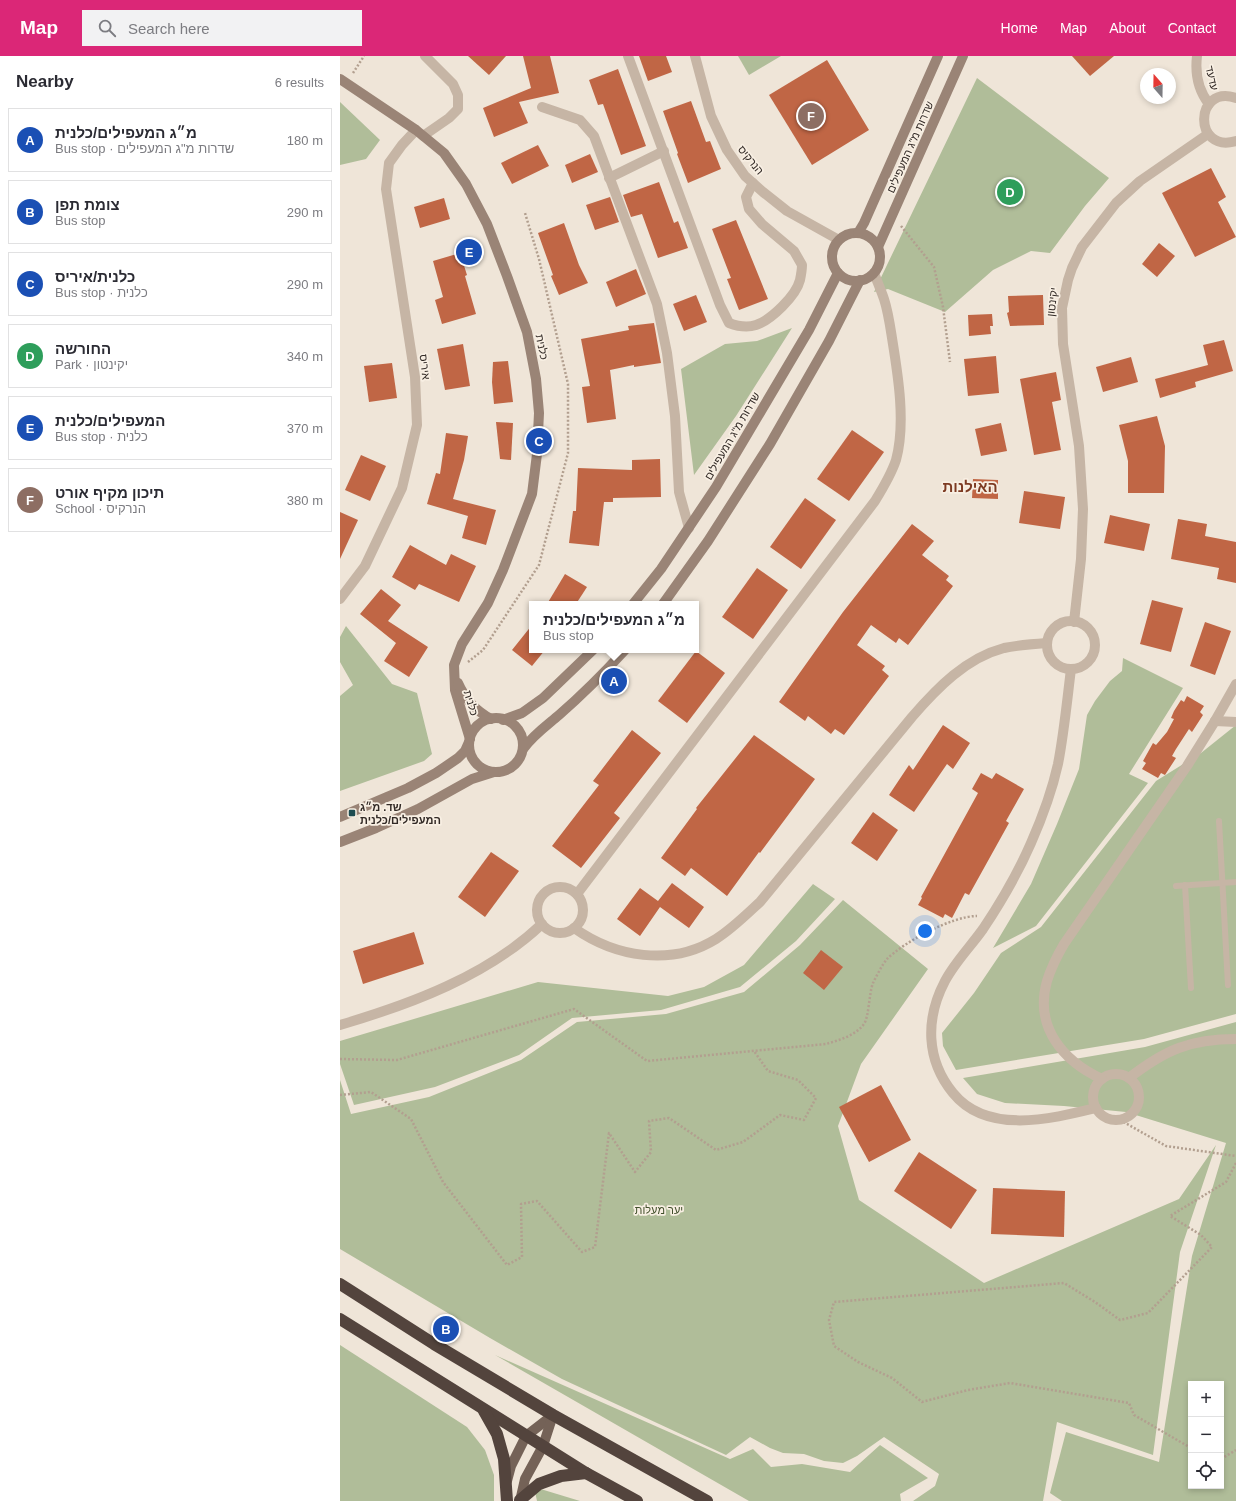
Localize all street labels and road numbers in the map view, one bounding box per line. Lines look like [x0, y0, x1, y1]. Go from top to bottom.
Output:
street label: עדעד [1203, 64, 1221, 92]
street label: שדרות מ"ג המעפילים [884, 99, 936, 195]
street label: הנרקיס [736, 143, 766, 177]
street label: יקינטון [1044, 287, 1060, 317]
street label: כלנית [533, 333, 551, 361]
street label: איריס [417, 354, 433, 380]
street label: שדרות מ"ג המעפילים [702, 390, 762, 482]
street label: כלנית [461, 689, 481, 717]

